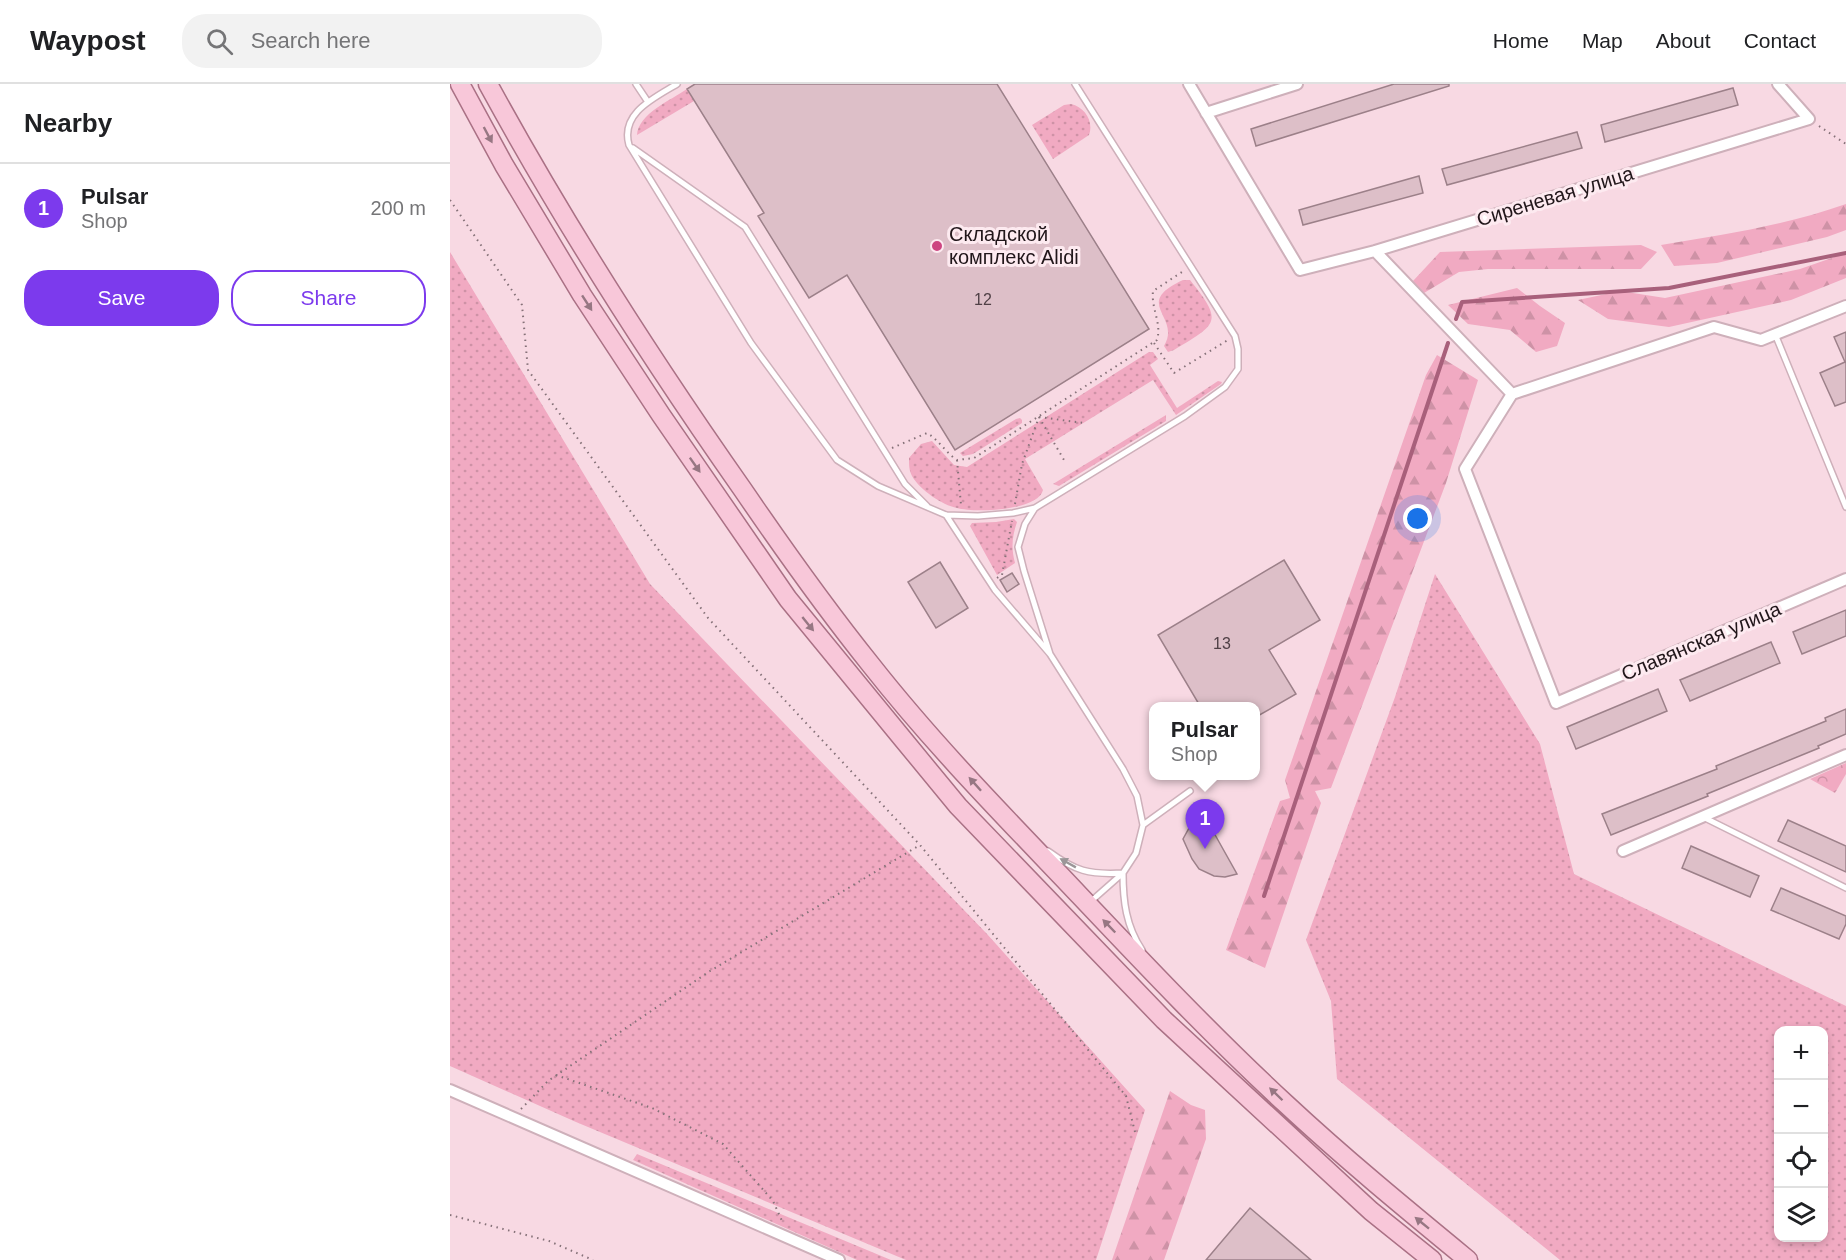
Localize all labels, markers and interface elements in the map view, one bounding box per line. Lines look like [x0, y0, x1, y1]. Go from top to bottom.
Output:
search box [182, 14, 602, 68]
text: Waypost [30, 25, 146, 56]
icon: search [203, 25, 236, 58]
text: Search here [251, 28, 371, 53]
text: Home [1493, 29, 1549, 52]
text: Map [1582, 29, 1623, 52]
text: About [1656, 29, 1711, 52]
text: Contact [1744, 29, 1816, 52]
text: Nearby [24, 108, 112, 138]
one-way arrow [483, 127, 493, 144]
street label: Сиреневая улица [1474, 161, 1637, 230]
text: Pulsar [81, 184, 148, 209]
text: 1 [38, 197, 49, 219]
text: 200 m [370, 197, 426, 219]
text: Shop [81, 210, 128, 232]
place label: Складской комплекс Alidi [949, 223, 1079, 268]
marker: Складской комплекс Alidi [930, 239, 944, 253]
button: Save [24, 270, 219, 326]
button: Share [231, 270, 426, 326]
house number: 12 [974, 291, 992, 308]
one-way arrow [582, 295, 593, 311]
one-way arrow [689, 457, 701, 473]
your location [1403, 504, 1432, 533]
street label: Славянская улица [1618, 597, 1785, 685]
one-way arrow [802, 616, 815, 632]
house number: 13 [1213, 635, 1231, 652]
popup [1149, 702, 1260, 780]
text: Pulsar [1171, 717, 1238, 742]
text: Shop [1171, 743, 1218, 765]
one-way arrow [968, 777, 982, 792]
pin: 1 [1186, 800, 1224, 849]
one-way arrow [1060, 858, 1076, 869]
one-way arrow [1103, 919, 1116, 934]
map controls [1774, 1026, 1828, 1242]
button: + [1774, 1026, 1828, 1080]
button: − [1774, 1080, 1828, 1134]
one-way arrow [1269, 1088, 1283, 1102]
button: locate [1774, 1134, 1828, 1188]
button: layers [1774, 1188, 1828, 1242]
one-way arrow [1415, 1217, 1430, 1230]

